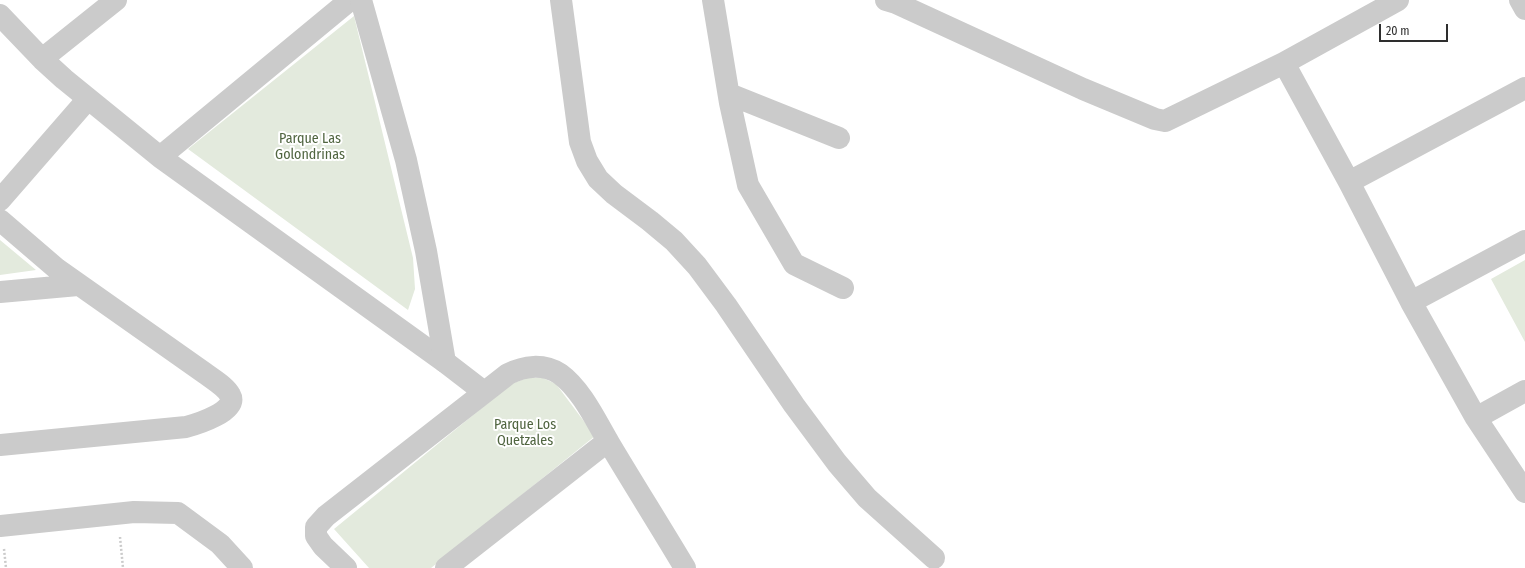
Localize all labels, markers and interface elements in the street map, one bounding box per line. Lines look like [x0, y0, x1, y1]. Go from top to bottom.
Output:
scale bar [1381, 16, 1450, 42]
text: 20 m [1386, 24, 1410, 38]
park label: Parque Las Golondrinas [275, 131, 345, 164]
park label: Parque Los Quetzales [494, 417, 556, 450]

